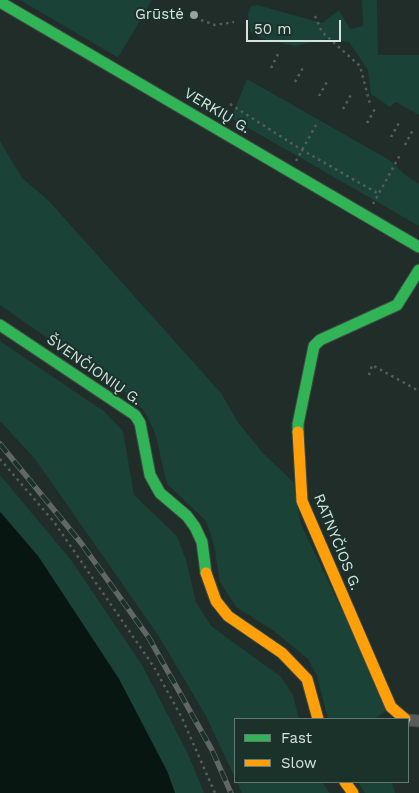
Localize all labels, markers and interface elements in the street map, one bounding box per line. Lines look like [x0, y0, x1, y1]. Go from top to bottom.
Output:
place label: Grūstė [135, 6, 184, 24]
marker: Grūstė [188, 9, 200, 21]
scale bar [249, 10, 344, 42]
text: 50 m [254, 20, 291, 38]
street label: VERKIŲ G. [181, 84, 253, 138]
street label: ŠVENČIONIŲ G. [43, 331, 145, 409]
street label: RATNYČIOS G. [309, 491, 365, 593]
legend [234, 718, 409, 783]
text: Fast [281, 729, 312, 747]
text: Slow [281, 754, 317, 772]

